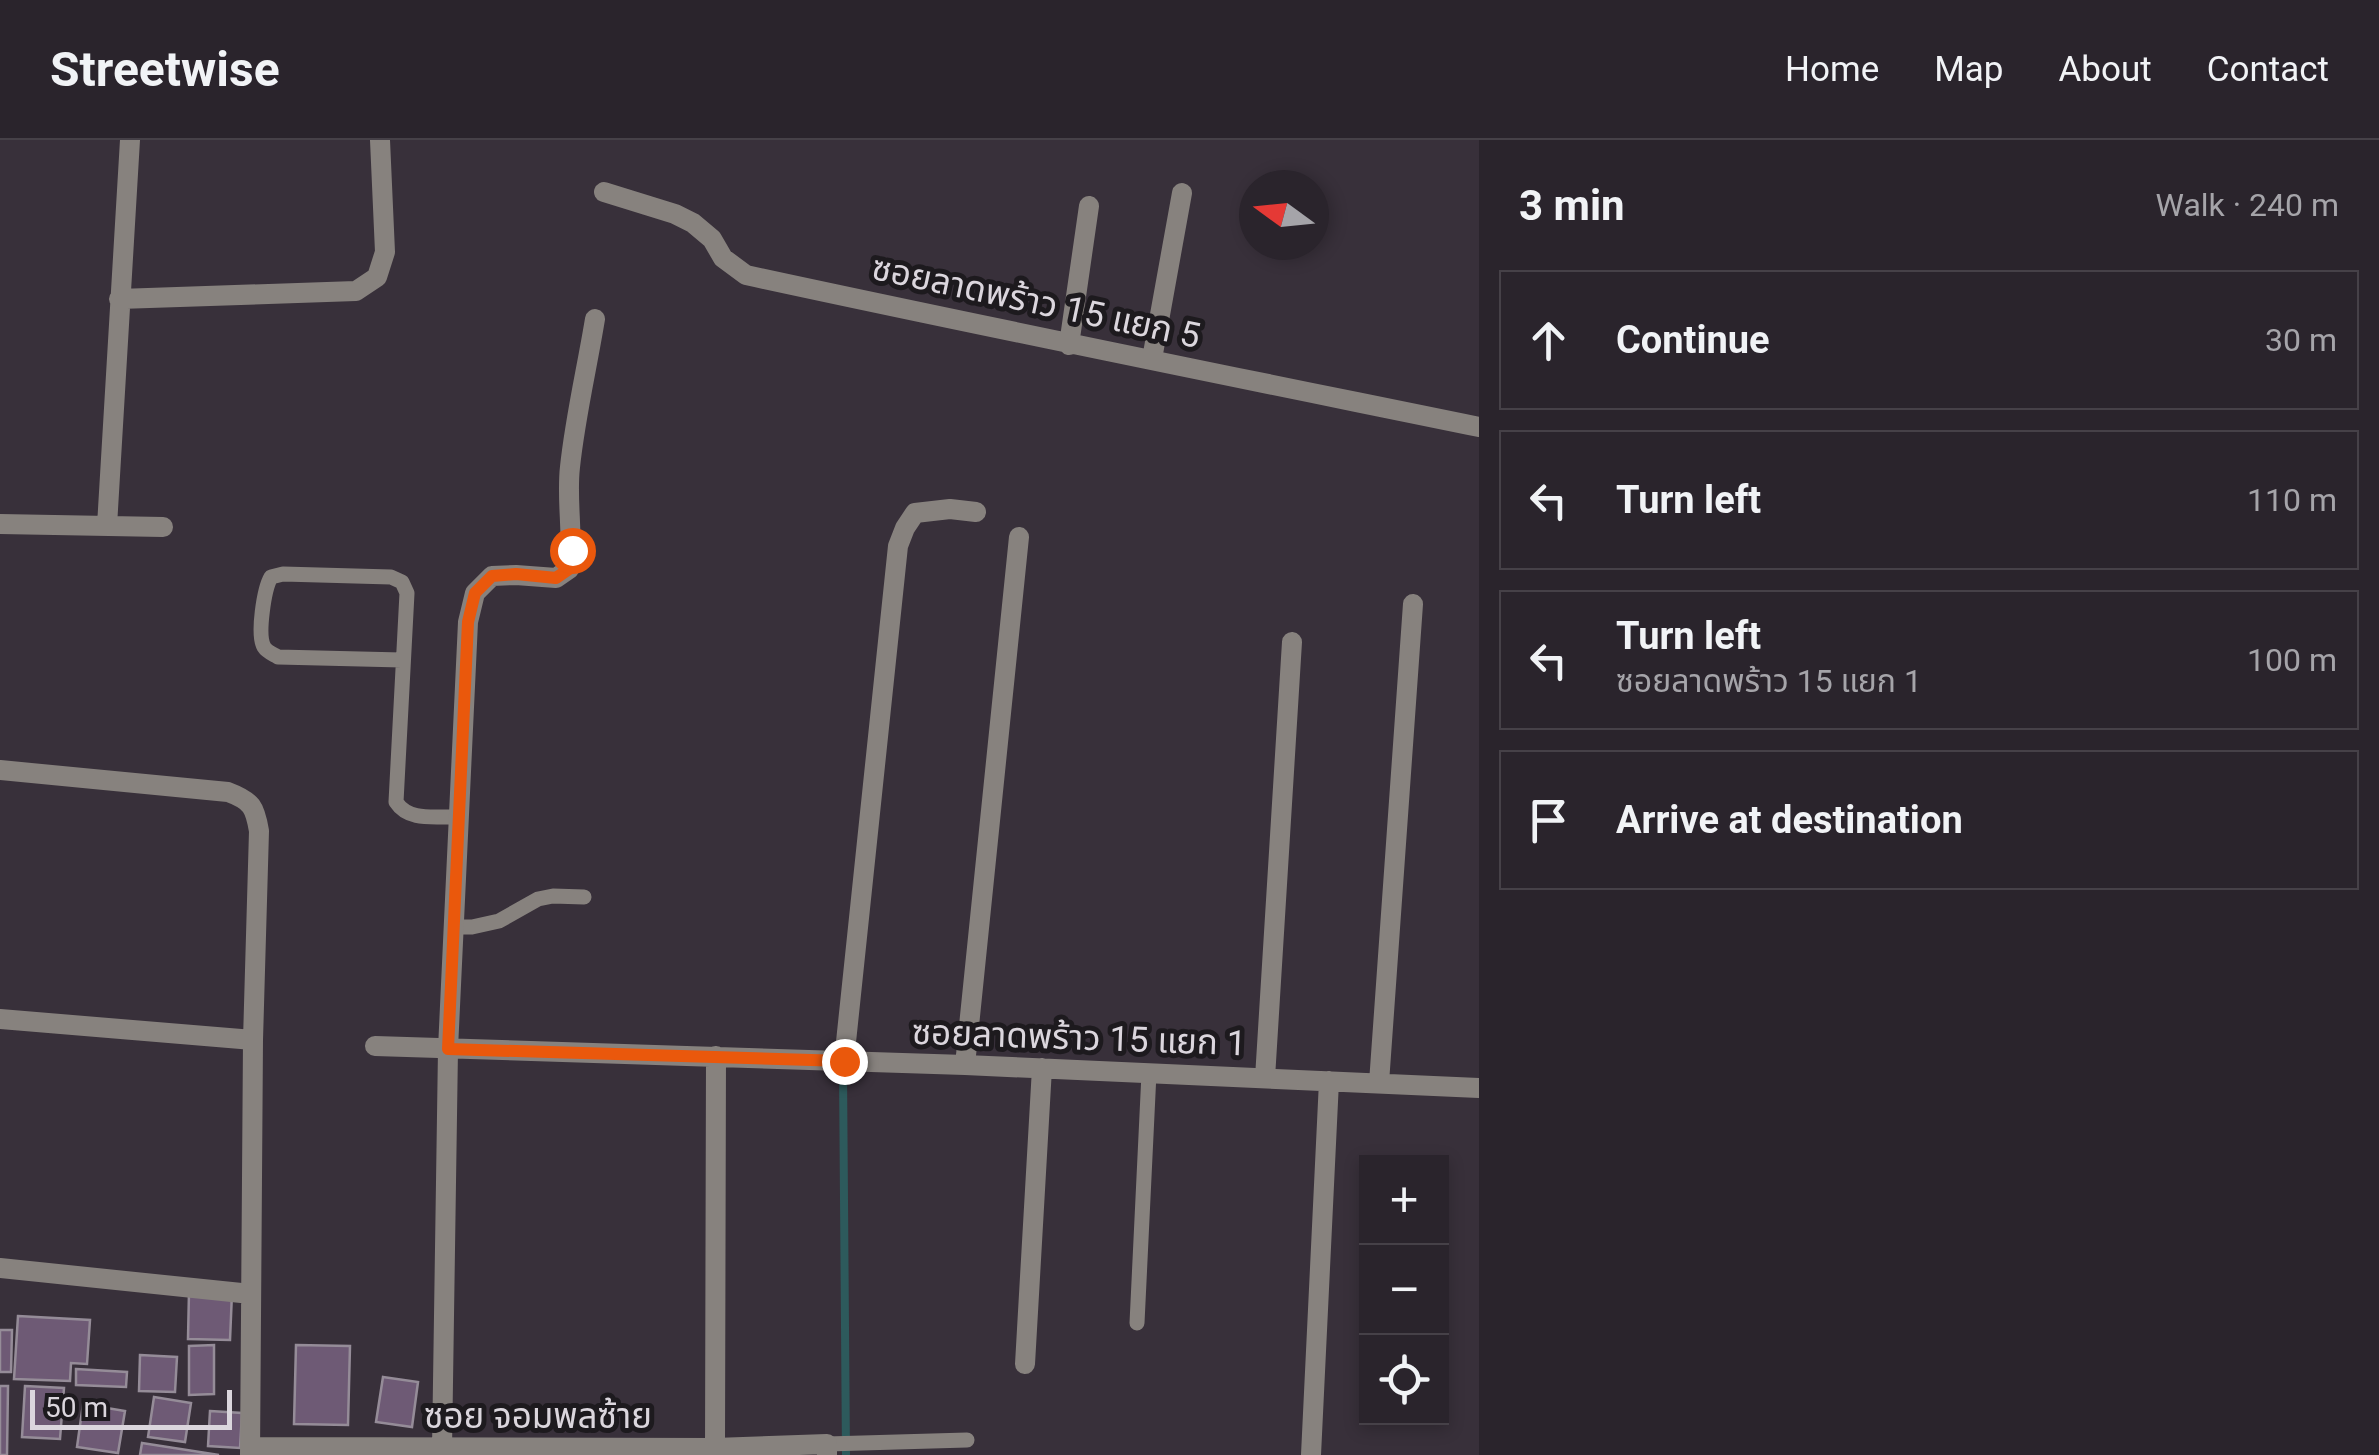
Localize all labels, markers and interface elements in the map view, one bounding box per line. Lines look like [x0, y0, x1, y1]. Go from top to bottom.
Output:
text: Streetwise [50, 41, 280, 98]
text: Home [1785, 49, 1879, 90]
text: Map [1934, 49, 2003, 90]
text: About [2058, 49, 2152, 90]
text: Contact [2207, 49, 2329, 90]
north arrow [1239, 170, 1329, 260]
text: 3 min [1519, 181, 1625, 230]
text: Walk · 240 m [2156, 186, 2339, 224]
street label: ซอยลาดพร้าว 15 แยก 5 [868, 247, 1204, 357]
icon: ahead [1521, 313, 1576, 368]
text: Continue [1616, 318, 1770, 362]
text: 30 m [2265, 321, 2337, 359]
icon: left [1521, 473, 1576, 528]
text: Turn left [1616, 478, 1761, 522]
text: 110 m [2247, 481, 2337, 519]
route start [550, 528, 596, 574]
text: Turn left [1616, 614, 1761, 658]
icon: left [1521, 633, 1576, 688]
text: 100 m [2247, 641, 2337, 679]
text: ซอยลาดพร้าว 15 แยก 1 [1616, 662, 1922, 700]
icon: arrive [1521, 793, 1576, 848]
text: Arrive at destination [1616, 798, 1963, 842]
street label: ซอยลาดพร้าว 15 แยก 1 [911, 1012, 1247, 1064]
route end [822, 1039, 868, 1085]
map controls [1359, 1155, 1449, 1425]
button: + [1359, 1155, 1449, 1245]
button: − [1359, 1245, 1449, 1335]
button: locate [1359, 1335, 1449, 1425]
scale bar [30, 1385, 232, 1430]
text: 50 m [45, 1391, 108, 1424]
street label: ซอย จอมพลซ้าย [424, 1396, 652, 1437]

